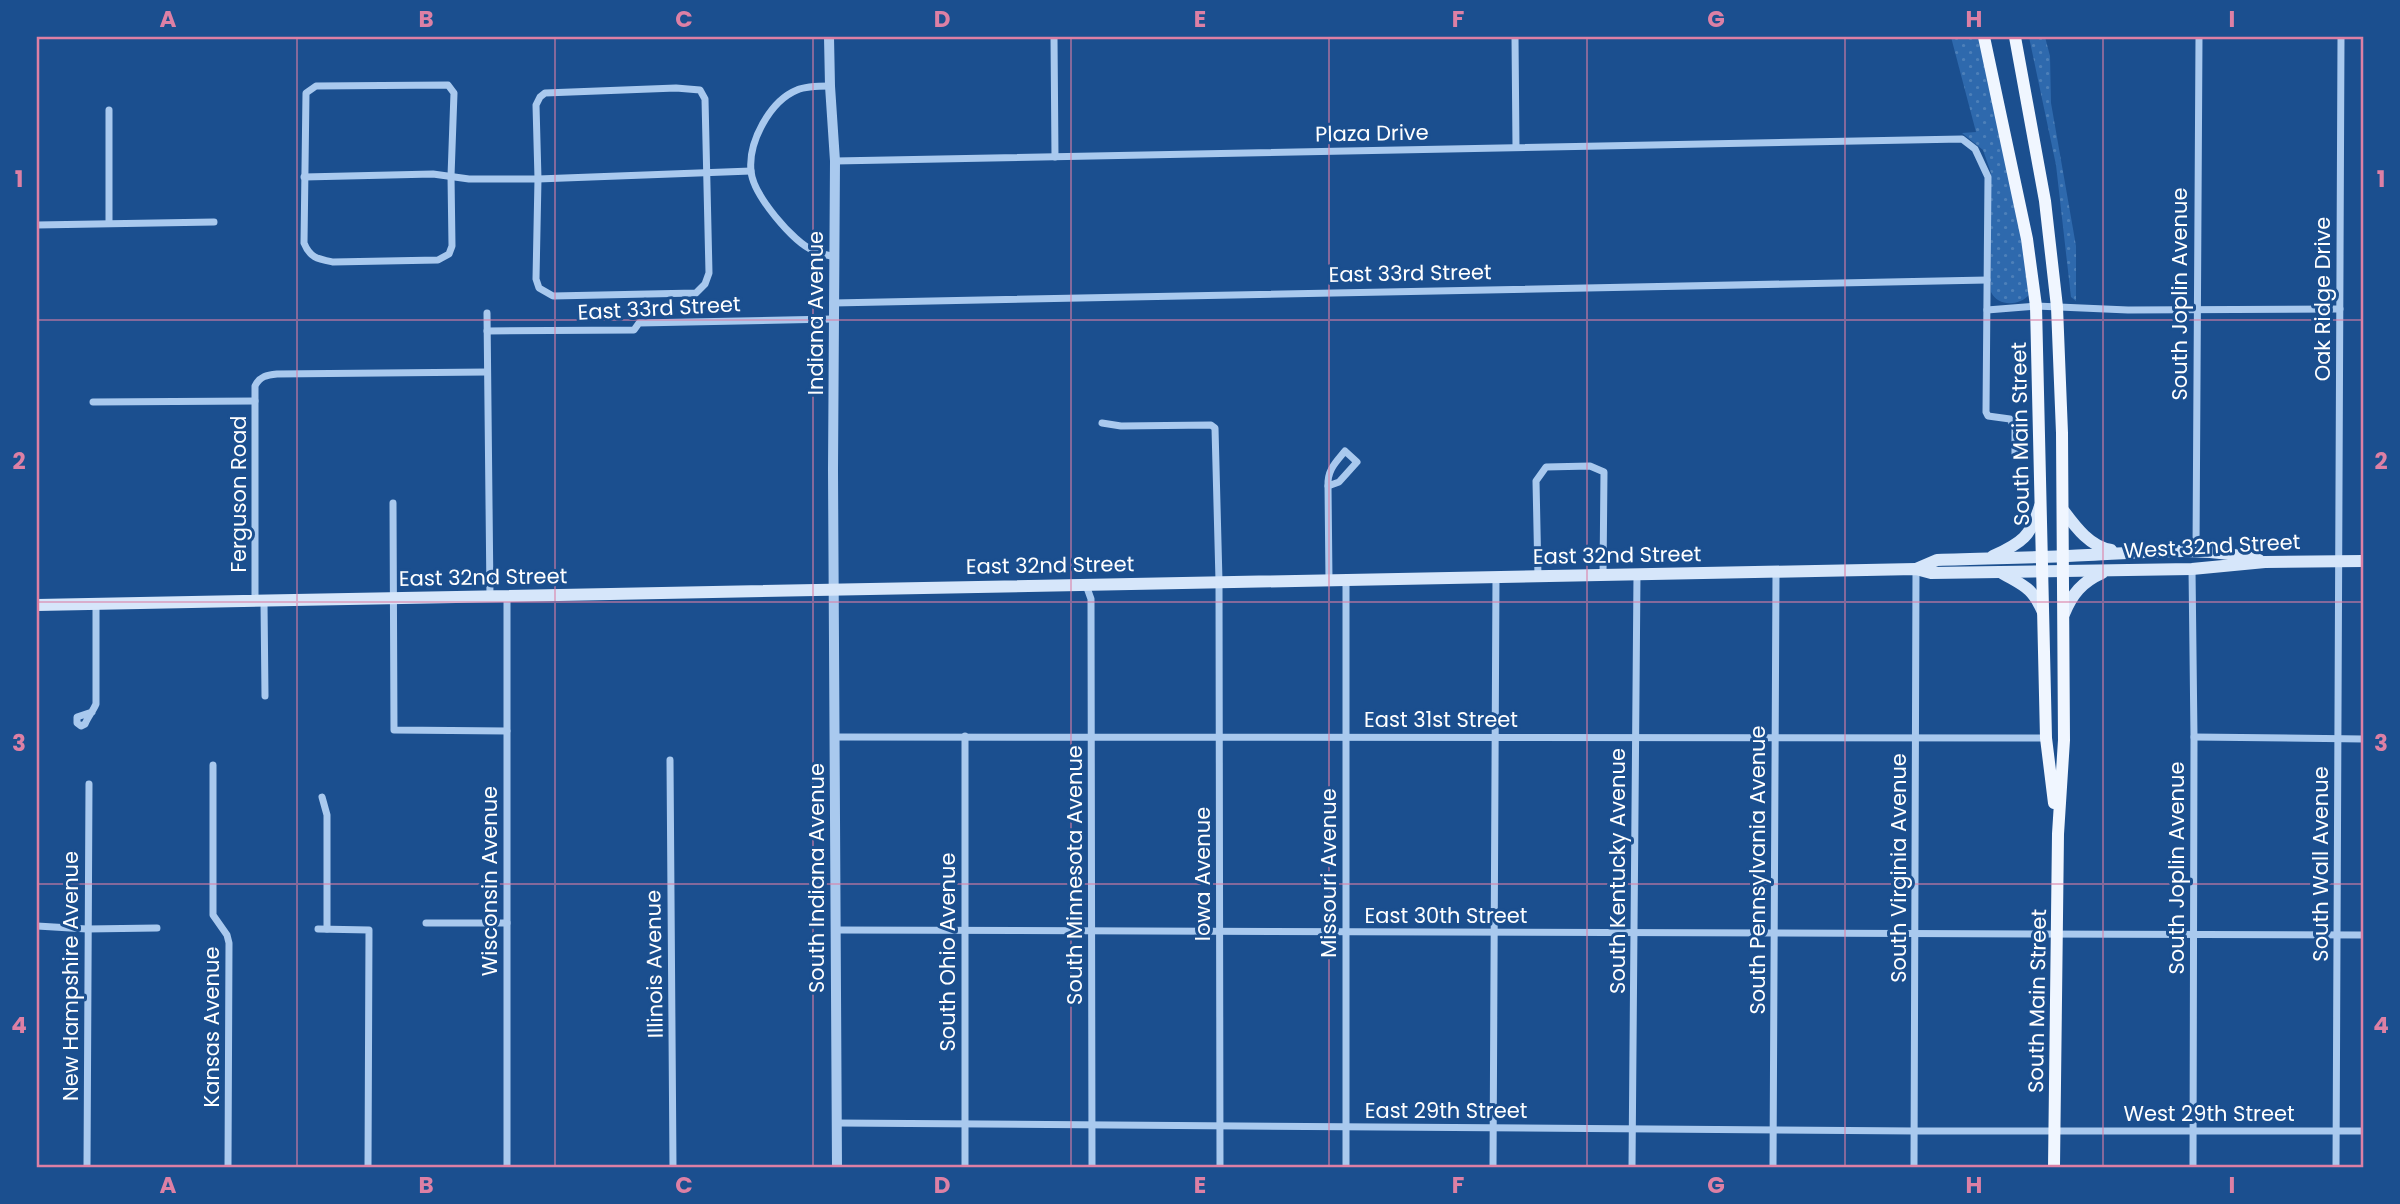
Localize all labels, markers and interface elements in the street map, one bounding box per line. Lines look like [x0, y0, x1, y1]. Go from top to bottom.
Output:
text: A [160, 3, 177, 35]
text: B [418, 3, 434, 35]
text: C [675, 3, 693, 35]
text: D [934, 3, 950, 35]
text: E [1194, 3, 1206, 35]
text: F [1452, 3, 1464, 35]
text: G [1707, 3, 1725, 35]
text: H [1966, 3, 1982, 35]
text: I [2229, 3, 2235, 35]
street label: Plaza Drive [1315, 118, 1429, 148]
text: 1 [15, 163, 23, 195]
text: 1 [2377, 163, 2385, 195]
street label: South Joplin Avenue [2165, 188, 2194, 400]
street label: Oak Ridge Drive [2308, 217, 2337, 381]
street label: Indiana Avenue [801, 231, 830, 395]
street label: East 33rd Street [1328, 257, 1492, 289]
street label: East 33rd Street [577, 289, 741, 327]
street label: South Main Street [2004, 342, 2036, 526]
street label: Ferguson Road [224, 415, 253, 573]
text: 2 [12, 445, 26, 477]
text: 2 [2374, 445, 2388, 477]
street label: West 32nd Street [2123, 527, 2301, 565]
street label: East 32nd Street [1533, 539, 1701, 571]
street label: East 32nd Street [966, 549, 1134, 581]
street label: East 32nd Street [399, 561, 567, 593]
street label: East 31st Street [1364, 705, 1518, 734]
street label: South Pennsylvania Avenue [1743, 725, 1772, 1015]
text: 3 [12, 727, 26, 759]
text: 3 [2374, 727, 2388, 759]
street label: South Minnesota Avenue [1060, 745, 1089, 1005]
street label: South Kentucky Avenue [1603, 748, 1632, 994]
street label: South Virginia Avenue [1884, 753, 1913, 983]
street label: South Joplin Avenue [2162, 762, 2191, 974]
street label: South Indiana Avenue [802, 763, 831, 993]
street label: South Wall Avenue [2306, 766, 2335, 962]
street label: Wisconsin Avenue [475, 786, 504, 976]
street label: Missouri Avenue [1314, 788, 1343, 958]
street label: Iowa Avenue [1188, 807, 1217, 941]
street label: New Hampshire Avenue [56, 851, 85, 1101]
street label: South Ohio Avenue [933, 853, 962, 1051]
street label: Illinois Avenue [638, 890, 670, 1038]
street label: East 30th Street [1365, 901, 1527, 930]
street label: South Main Street [2021, 909, 2053, 1093]
street label: Kansas Avenue [197, 947, 226, 1107]
text: 4 [11, 1009, 27, 1041]
text: 4 [2373, 1009, 2389, 1041]
street label: East 29th Street [1365, 1096, 1527, 1125]
street label: West 29th Street [2123, 1099, 2295, 1128]
text: A [160, 1169, 177, 1201]
text: B [418, 1169, 434, 1201]
text: C [675, 1169, 693, 1201]
text: D [934, 1169, 950, 1201]
text: E [1194, 1169, 1206, 1201]
text: F [1452, 1169, 1464, 1201]
text: G [1707, 1169, 1725, 1201]
text: H [1966, 1169, 1982, 1201]
text: I [2229, 1169, 2235, 1201]

